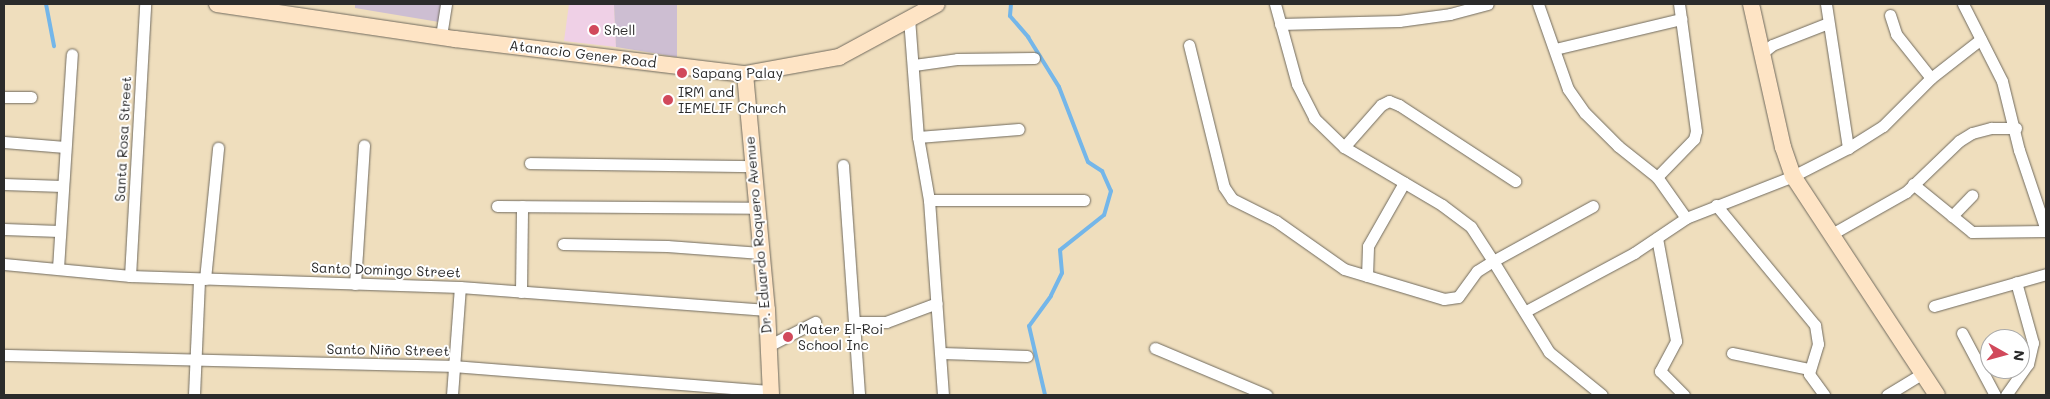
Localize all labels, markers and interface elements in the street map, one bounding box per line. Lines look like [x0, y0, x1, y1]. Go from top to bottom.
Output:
place label: Shell [604, 22, 635, 38]
marker: Shell [588, 24, 600, 36]
street label: Atanacio Gener Road [508, 37, 658, 71]
place label: Sapang Palay [692, 65, 783, 81]
marker: Sapang Palay [676, 67, 688, 79]
street label: Santa Rosa Street [111, 76, 135, 202]
place label: IRM and IEMELIF Church [678, 84, 786, 116]
marker: IRM and IEMELIF Church [662, 94, 674, 106]
street label: Dr. Eduardo Roquero Avenue [741, 136, 775, 334]
street label: Santo Domingo Street [311, 259, 461, 281]
place label: Mater El-Roi School Inc [798, 321, 883, 354]
north arrow [1980, 329, 2030, 379]
marker: Mater El-Roi School Inc [782, 331, 794, 343]
street label: Santo Niño Street [326, 341, 450, 359]
text: N [2009, 349, 2029, 362]

